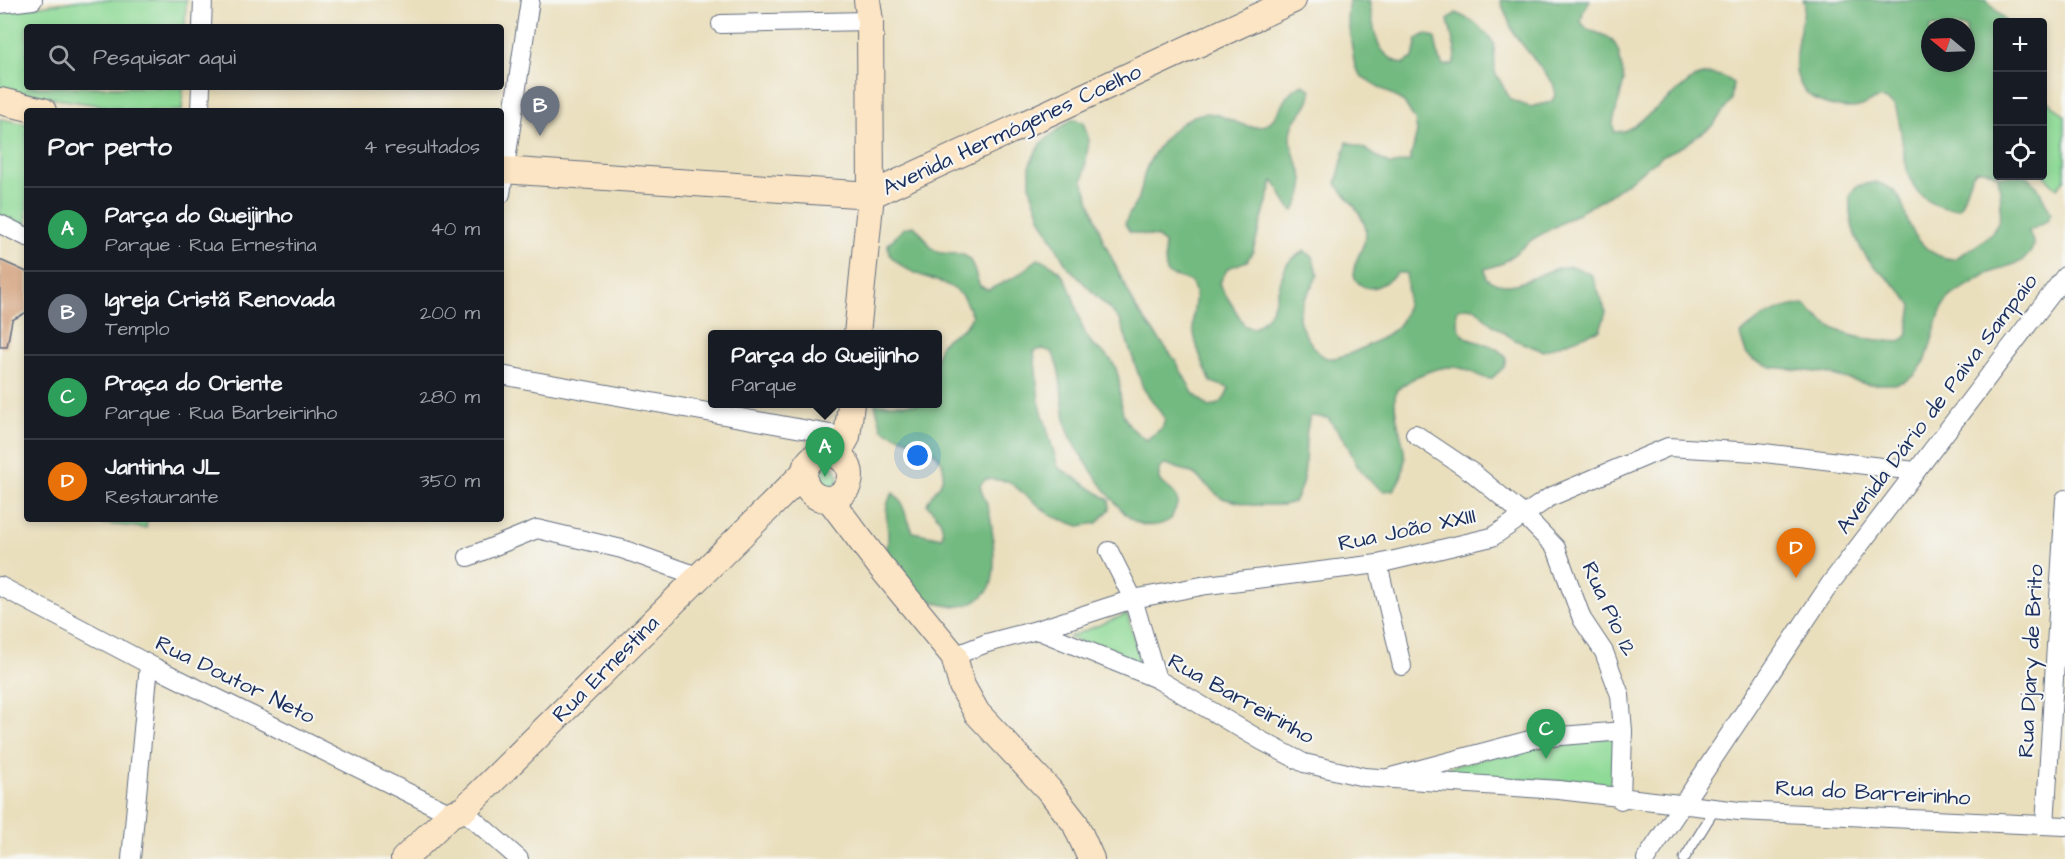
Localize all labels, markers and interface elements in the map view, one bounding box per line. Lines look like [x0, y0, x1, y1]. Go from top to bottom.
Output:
north arrow [1921, 18, 1975, 72]
map controls [1993, 18, 2047, 180]
button: + [1993, 18, 2047, 72]
search box [24, 24, 504, 90]
icon: search [45, 41, 78, 74]
text: Pesquisar aqui [93, 42, 236, 73]
street label: Avenida Hermógenes Coelho [877, 56, 1148, 205]
button: − [1993, 72, 2047, 126]
pin: B [520, 86, 560, 136]
button: locate [1993, 126, 2047, 180]
text: Por perto [48, 129, 172, 165]
text: 4 resultados [363, 133, 480, 161]
text: Parça do Queijinho [105, 200, 292, 231]
text: A [61, 215, 74, 243]
text: 40 m [430, 215, 480, 243]
text: Parque · Rua Ernestina [105, 231, 317, 259]
street label: Avenida Dário de Paiva Sampaio [1829, 267, 2046, 541]
text: Igreja Cristã Renovada [105, 284, 335, 315]
text: B [60, 299, 75, 327]
text: 200 m [420, 299, 480, 327]
text: Templo [105, 315, 169, 343]
popup [708, 330, 942, 408]
text: Parça do Queijinho [731, 340, 919, 371]
text: Praça do Oriente [105, 368, 283, 399]
text: Parque [731, 371, 797, 399]
text: C [60, 383, 75, 411]
text: 280 m [419, 383, 480, 411]
text: Parque · Rua Barbeirinho [105, 399, 337, 427]
pin: A [806, 428, 844, 477]
your location [903, 441, 932, 470]
text: Jantinha JL [105, 452, 220, 483]
text: D [61, 467, 74, 495]
text: 350 m [419, 467, 480, 495]
text: Restaurante [105, 483, 219, 511]
street label: Rua João XXIII [1335, 500, 1479, 560]
pin: D [1776, 528, 1816, 578]
street label: Rua Pio 12 [1574, 557, 1645, 662]
street label: Rua Djary de Brito [2010, 563, 2053, 759]
street label: Rua Ernestina [545, 608, 667, 730]
street label: Rua Doutor Neto [150, 628, 320, 732]
street label: Rua Barreirinho [1162, 646, 1320, 752]
pin: C [1526, 710, 1566, 759]
street label: Rua do Barreirinho [1775, 772, 1972, 814]

